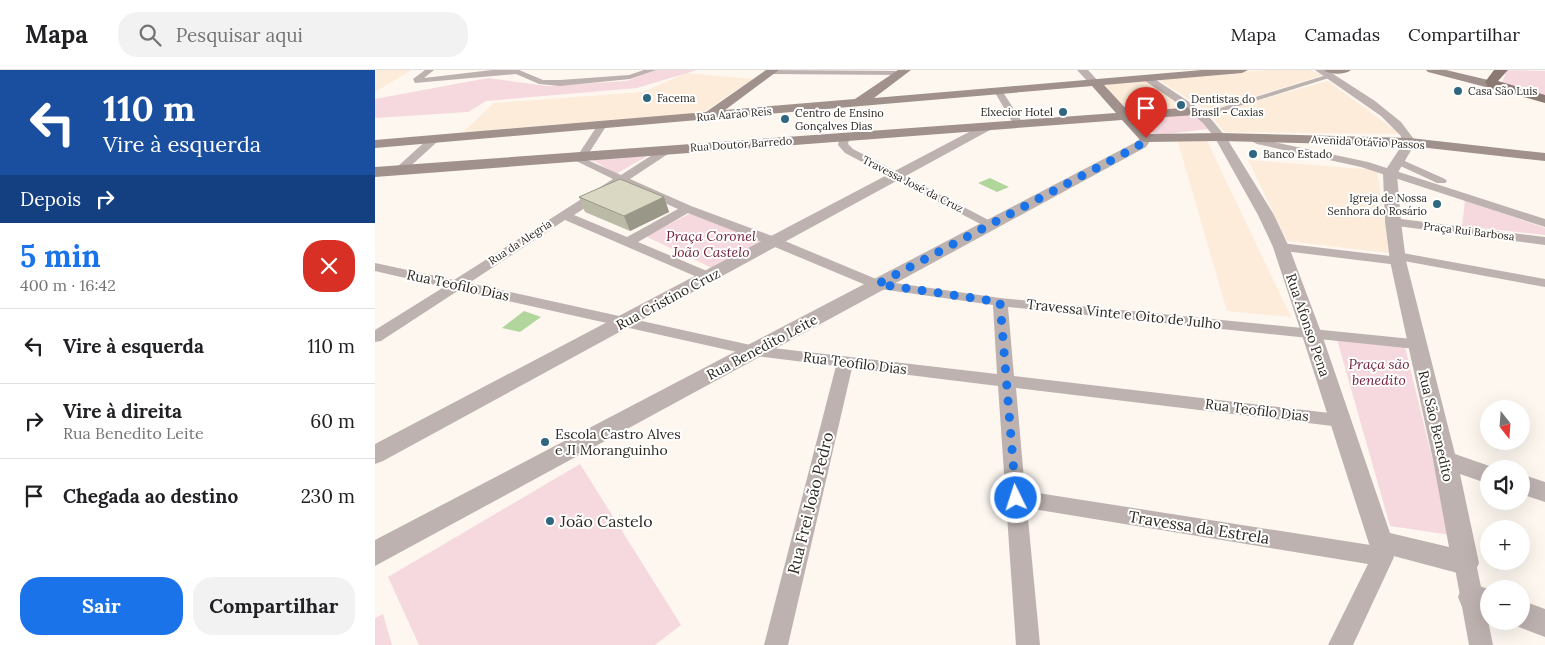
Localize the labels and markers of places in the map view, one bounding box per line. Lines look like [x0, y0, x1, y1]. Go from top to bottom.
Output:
place label: Casa São Luis [1468, 84, 1537, 98]
marker: Casa São Luis [1452, 85, 1464, 97]
pin [1125, 87, 1167, 138]
place label: Facema [657, 91, 696, 105]
marker: Facema [641, 92, 653, 104]
place label: Dentistas do Brasil - Caxias [1191, 92, 1264, 119]
marker: Dentistas do Brasil - Caxias [1175, 99, 1187, 111]
place label: Elxecior Hotel [980, 105, 1053, 119]
place label: Centro de Ensino Gonçalves Dias [795, 106, 884, 133]
marker: Elxecior Hotel [1057, 106, 1069, 118]
marker: Centro de Ensino Gonçalves Dias [779, 113, 791, 125]
place label: Banco Estado [1263, 147, 1332, 161]
marker: Banco Estado [1247, 148, 1259, 160]
place label: Igreja de Nossa Senhora do Rosário [1328, 191, 1427, 218]
marker: Igreja de Nossa Senhora do Rosário [1431, 198, 1443, 210]
place label: Escola Castro Alves e JI Moranguinho [555, 425, 681, 459]
marker: Escola Castro Alves e JI Moranguinho [539, 436, 551, 448]
place label: João Castelo [559, 511, 653, 531]
marker: João Castelo [544, 515, 556, 527]

